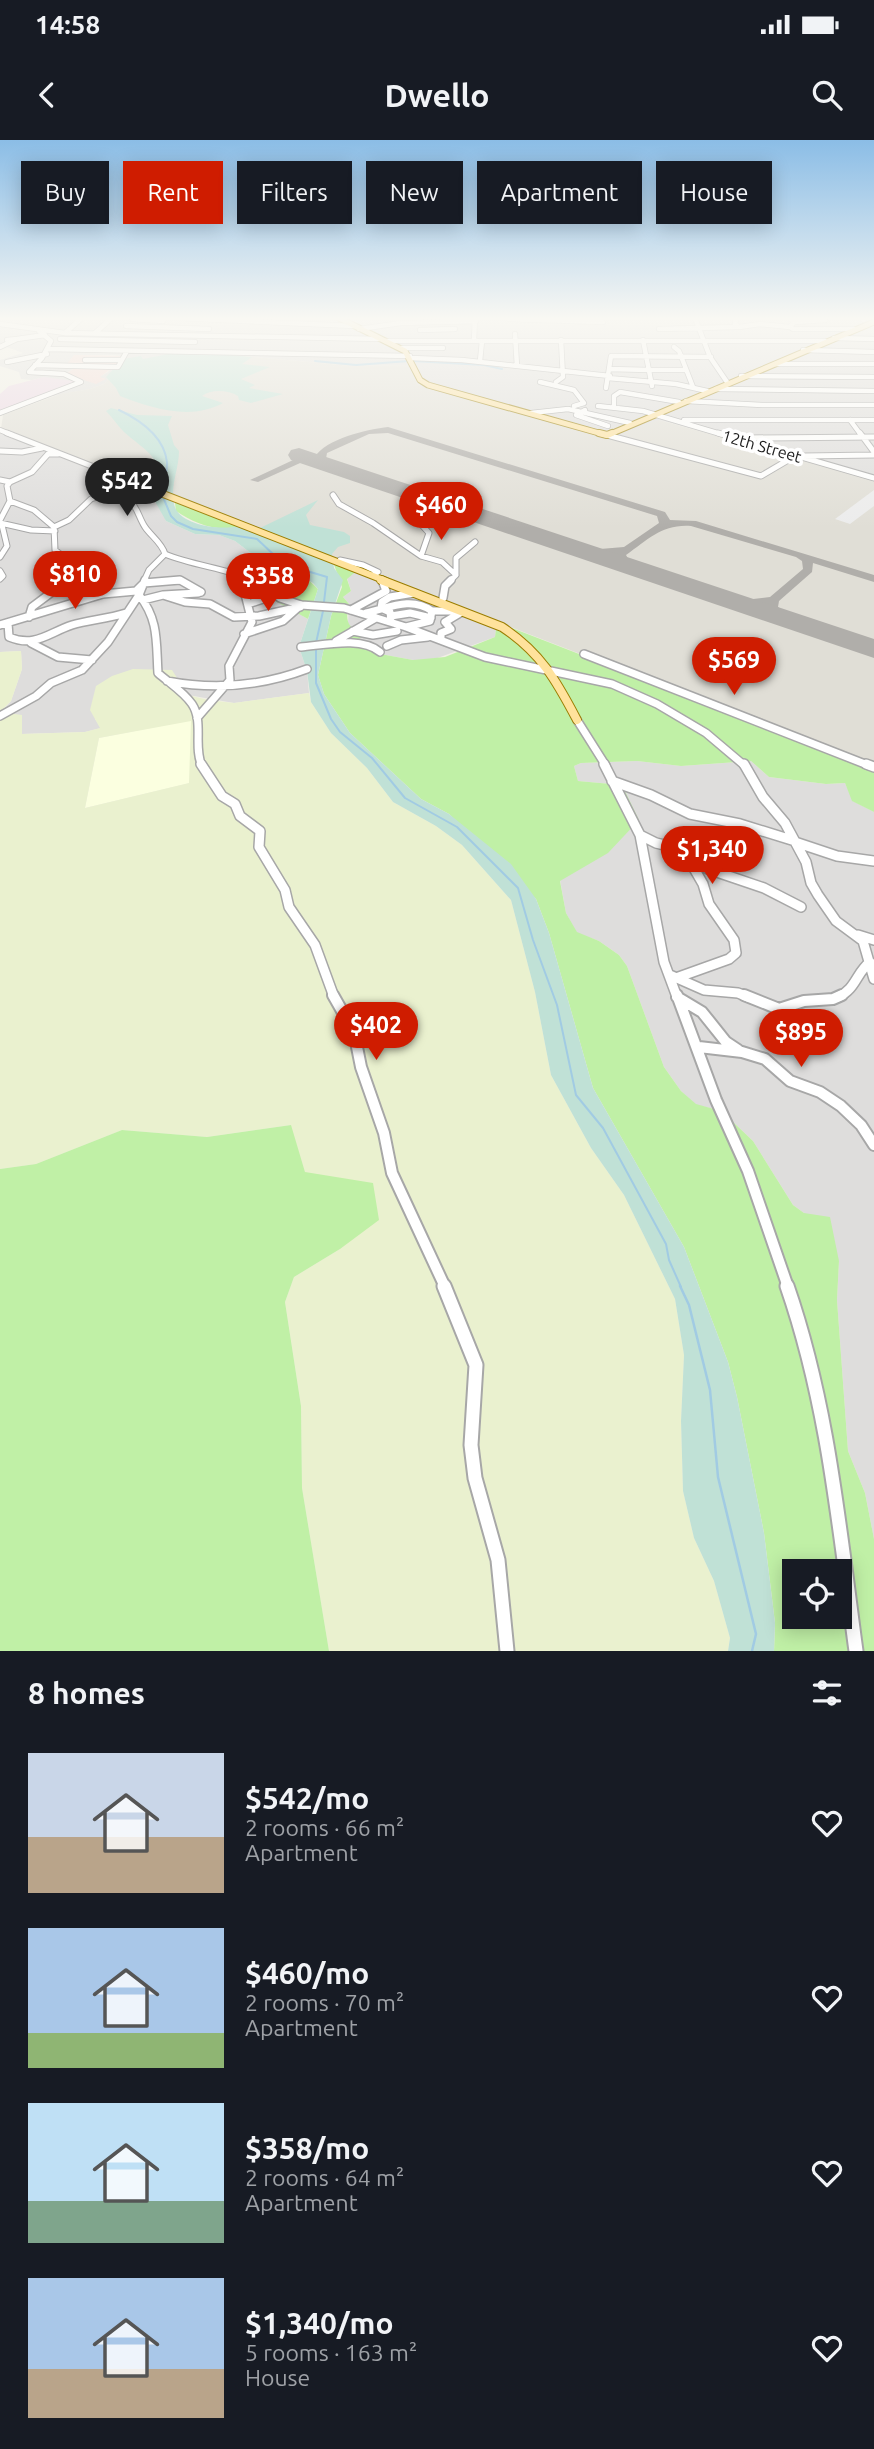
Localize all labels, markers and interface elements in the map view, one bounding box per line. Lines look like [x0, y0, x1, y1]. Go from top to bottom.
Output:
text: 14:58 [35, 10, 100, 39]
icon: back [28, 76, 66, 114]
icon: search [808, 76, 846, 114]
text: Dwello [384, 77, 490, 113]
chip: Buy [21, 161, 109, 224]
chip: Rent [123, 161, 223, 224]
chip: Filters [237, 161, 352, 224]
chip: New [366, 161, 463, 224]
chip: Apartment [477, 161, 642, 224]
chip: House [656, 161, 772, 224]
street label: 12th Street [720, 426, 804, 466]
pin: $542 [86, 458, 168, 518]
text: $542 [101, 468, 153, 493]
pin: $460 [400, 482, 482, 542]
text: $460 [415, 492, 467, 517]
pin: $810 [34, 552, 116, 611]
pin: $358 [227, 554, 309, 613]
text: $810 [49, 561, 101, 586]
text: $358 [242, 563, 294, 588]
pin: $569 [693, 638, 775, 697]
text: $569 [708, 647, 760, 672]
pin: $1,340 [655, 826, 769, 886]
text: $1,340 [677, 836, 747, 861]
pin: $402 [335, 1002, 417, 1062]
pin: $895 [760, 1010, 842, 1069]
text: $402 [350, 1012, 402, 1037]
text: $895 [775, 1019, 827, 1044]
map controls [782, 1559, 852, 1629]
button: locate [782, 1559, 852, 1629]
icon: filters [808, 1674, 846, 1712]
text: 8 homes [28, 1676, 145, 1710]
icon: home [84, 1781, 168, 1865]
text: $542/mo [245, 1781, 369, 1815]
icon: heart [808, 1804, 846, 1842]
text: 2 rooms · 66 m² [245, 1815, 404, 1840]
text: Apartment [245, 1840, 358, 1865]
icon: home [84, 1956, 168, 2040]
text: $460/mo [245, 1956, 369, 1990]
icon: heart [808, 1979, 846, 2017]
text: 2 rooms · 70 m² [245, 1990, 404, 2015]
text: Apartment [245, 2015, 358, 2040]
icon: home [84, 2131, 168, 2215]
text: $358/mo [245, 2131, 369, 2165]
icon: heart [808, 2154, 846, 2192]
text: 2 rooms · 64 m² [245, 2165, 404, 2190]
text: Apartment [245, 2190, 358, 2215]
icon: home [84, 2306, 168, 2390]
text: $1,340/mo [245, 2306, 394, 2340]
icon: heart [808, 2329, 846, 2367]
text: 5 rooms · 163 m² [245, 2340, 417, 2365]
text: House [245, 2365, 310, 2390]

